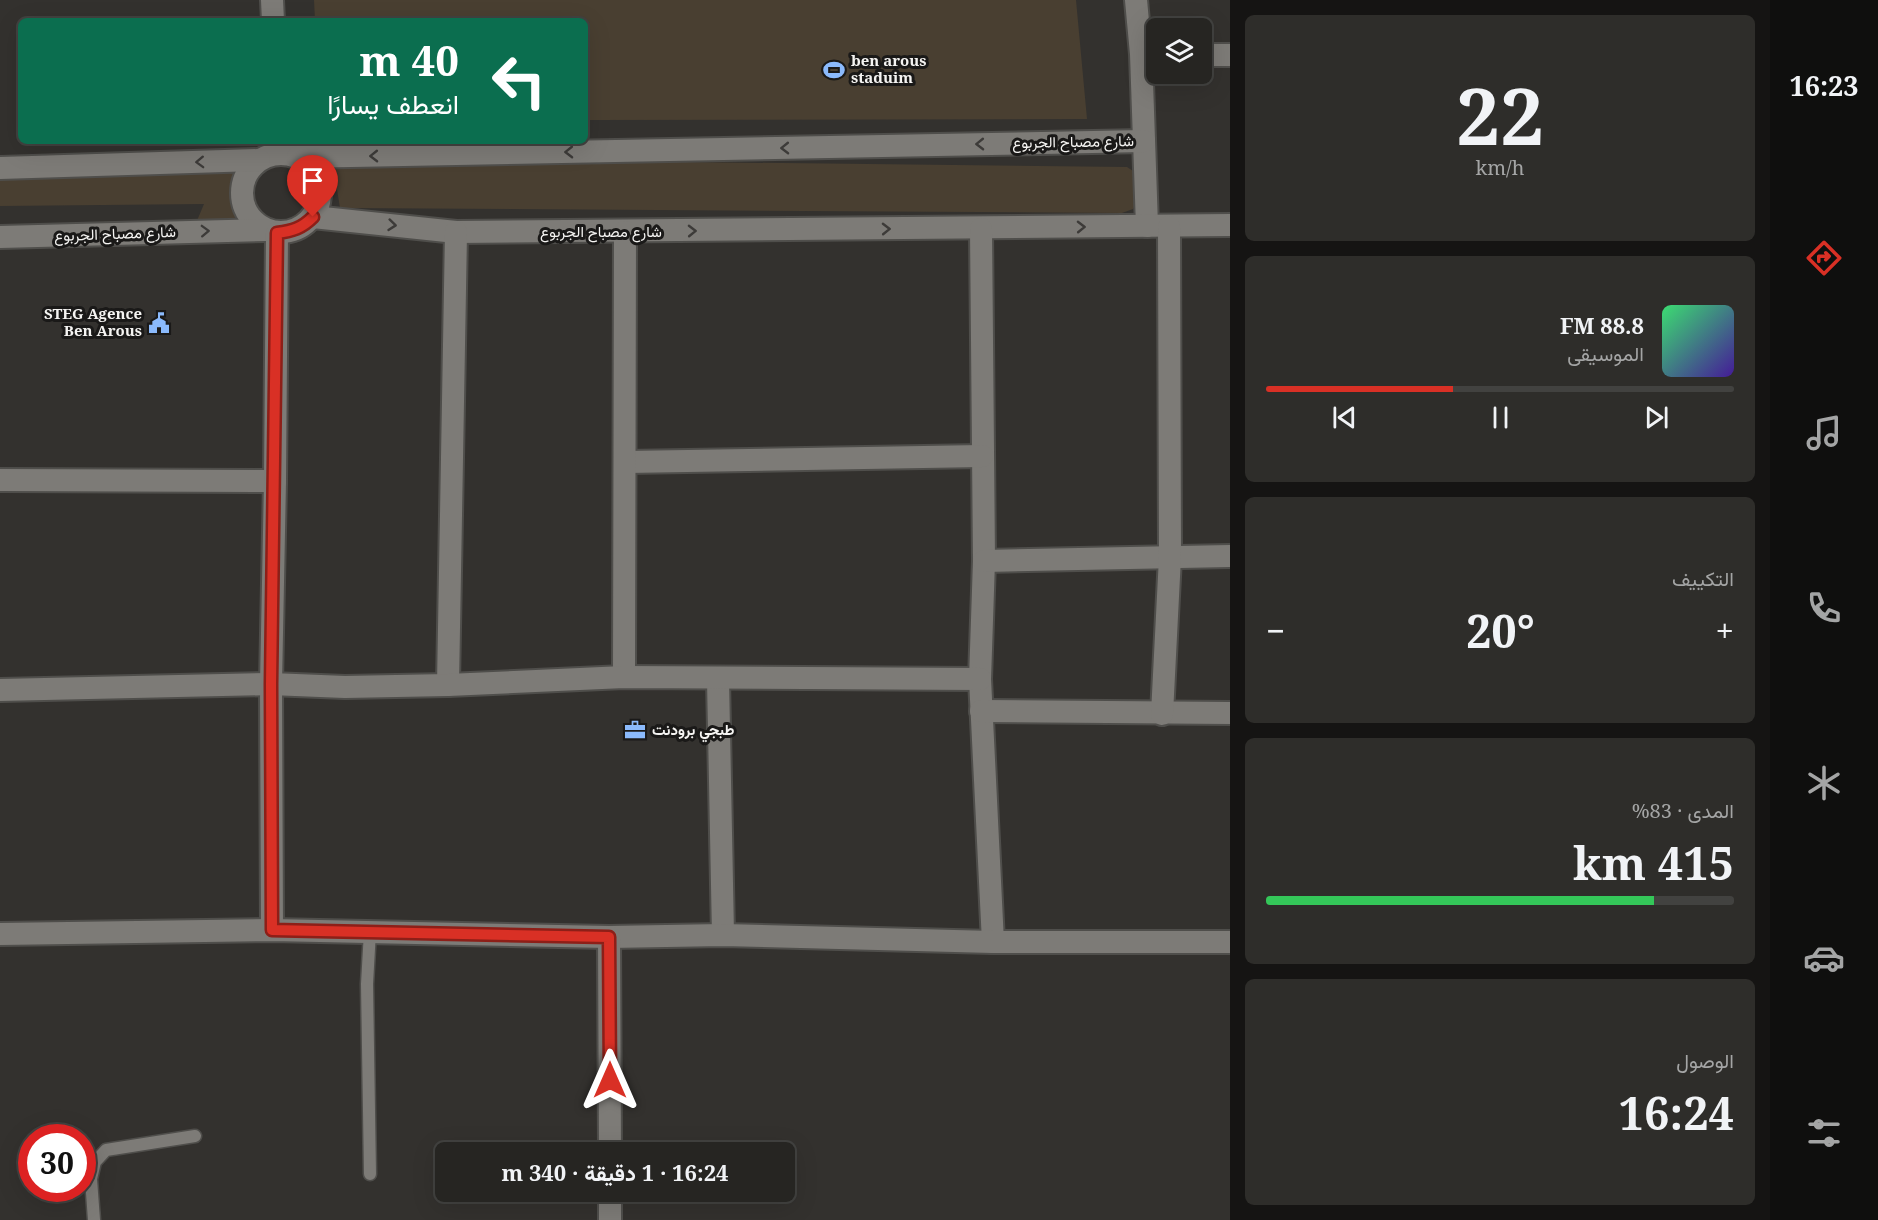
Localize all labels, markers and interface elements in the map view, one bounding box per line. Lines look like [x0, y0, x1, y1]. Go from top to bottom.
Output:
map controls [1146, 18, 1212, 84]
button: layers [1146, 18, 1212, 84]
text: 40 m [359, 31, 459, 88]
icon: left [480, 42, 558, 120]
place label: ben arous staduim [851, 50, 927, 87]
sports icon: ben arous staduim [822, 58, 846, 82]
text: 22 [1456, 62, 1544, 168]
text: 16:23 [1789, 67, 1859, 104]
text: انعطف يسارًا [327, 85, 459, 122]
street label: شارع مصباح الجربوع [1012, 130, 1134, 154]
one-way arrow [976, 138, 985, 150]
one-way arrow [781, 141, 790, 154]
one-way arrow [565, 146, 574, 158]
one-way arrow [370, 149, 379, 162]
text: km/h [1475, 154, 1525, 181]
pin [287, 155, 338, 217]
one-way arrow [196, 156, 205, 168]
icon: arrive [296, 164, 329, 197]
one-way arrow [387, 218, 396, 231]
street label: شارع مصباح الجربوع [54, 221, 176, 247]
street label: شارع مصباح الجربوع [540, 221, 662, 243]
one-way arrow [1077, 221, 1086, 233]
one-way arrow [882, 223, 891, 236]
one-way arrow [201, 225, 210, 238]
one-way arrow [687, 225, 696, 237]
icon: directions [1803, 237, 1845, 279]
place label: STEG Agence Ben Arous [44, 303, 142, 340]
text: 88.8 FM [1560, 310, 1644, 340]
public building icon: STEG Agence Ben Arous [147, 311, 171, 335]
text: الموسيقى [1567, 340, 1644, 367]
icon: previous [1328, 401, 1361, 434]
icon: pause [1484, 401, 1517, 434]
icon: next [1640, 401, 1673, 434]
icon: music [1803, 412, 1845, 454]
text: التكييف [1672, 565, 1734, 592]
icon: phone [1803, 587, 1845, 629]
text: 20° [1466, 600, 1535, 661]
text: − [1266, 608, 1285, 653]
text: + [1716, 608, 1734, 653]
office icon: طبجي برودنت [623, 718, 647, 742]
place label: طبجي برودنت [652, 719, 734, 743]
icon: climate [1803, 762, 1845, 804]
text: المدى · 83% [1632, 797, 1734, 824]
text: 415 km [1573, 832, 1734, 893]
icon: car [1803, 937, 1845, 979]
text: الوصول [1676, 1047, 1734, 1074]
position arrow [578, 1048, 642, 1112]
text: 16:24 [1619, 1082, 1734, 1143]
icon: filters [1803, 1112, 1845, 1154]
speed limit sign: 30 [18, 1124, 96, 1202]
text: 16:24 · 1 دقيقة · 340 m [501, 1157, 729, 1187]

